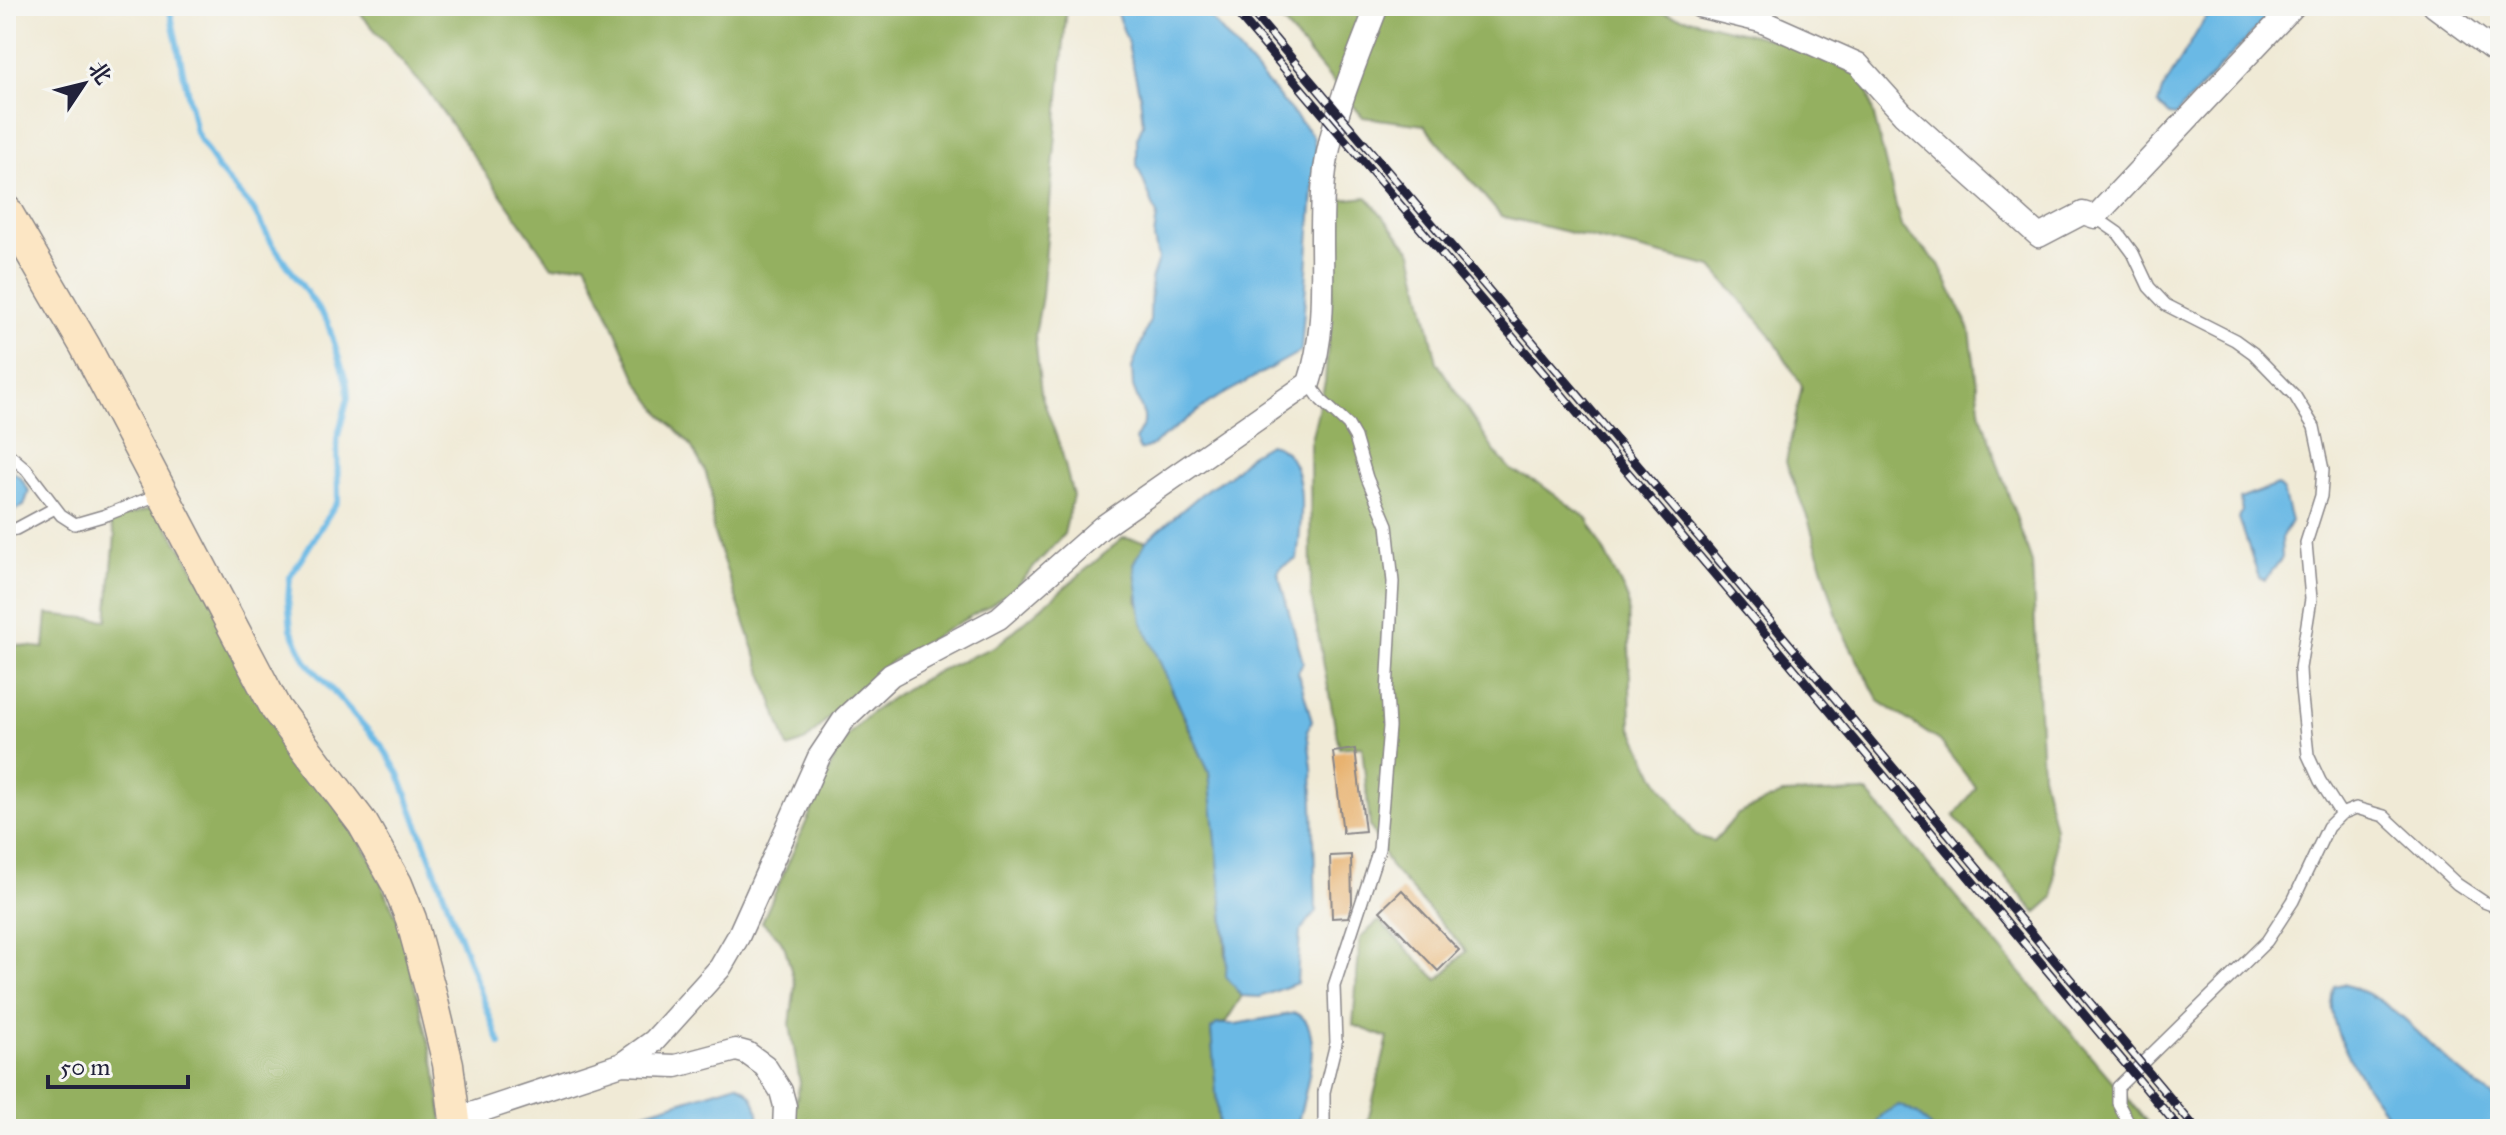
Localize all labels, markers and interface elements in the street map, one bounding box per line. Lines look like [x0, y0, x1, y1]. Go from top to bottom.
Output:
north arrow [44, 44, 124, 124]
text: 北 [83, 56, 117, 90]
scale bar [48, 1039, 188, 1089]
text: 50 m [60, 1052, 110, 1082]

